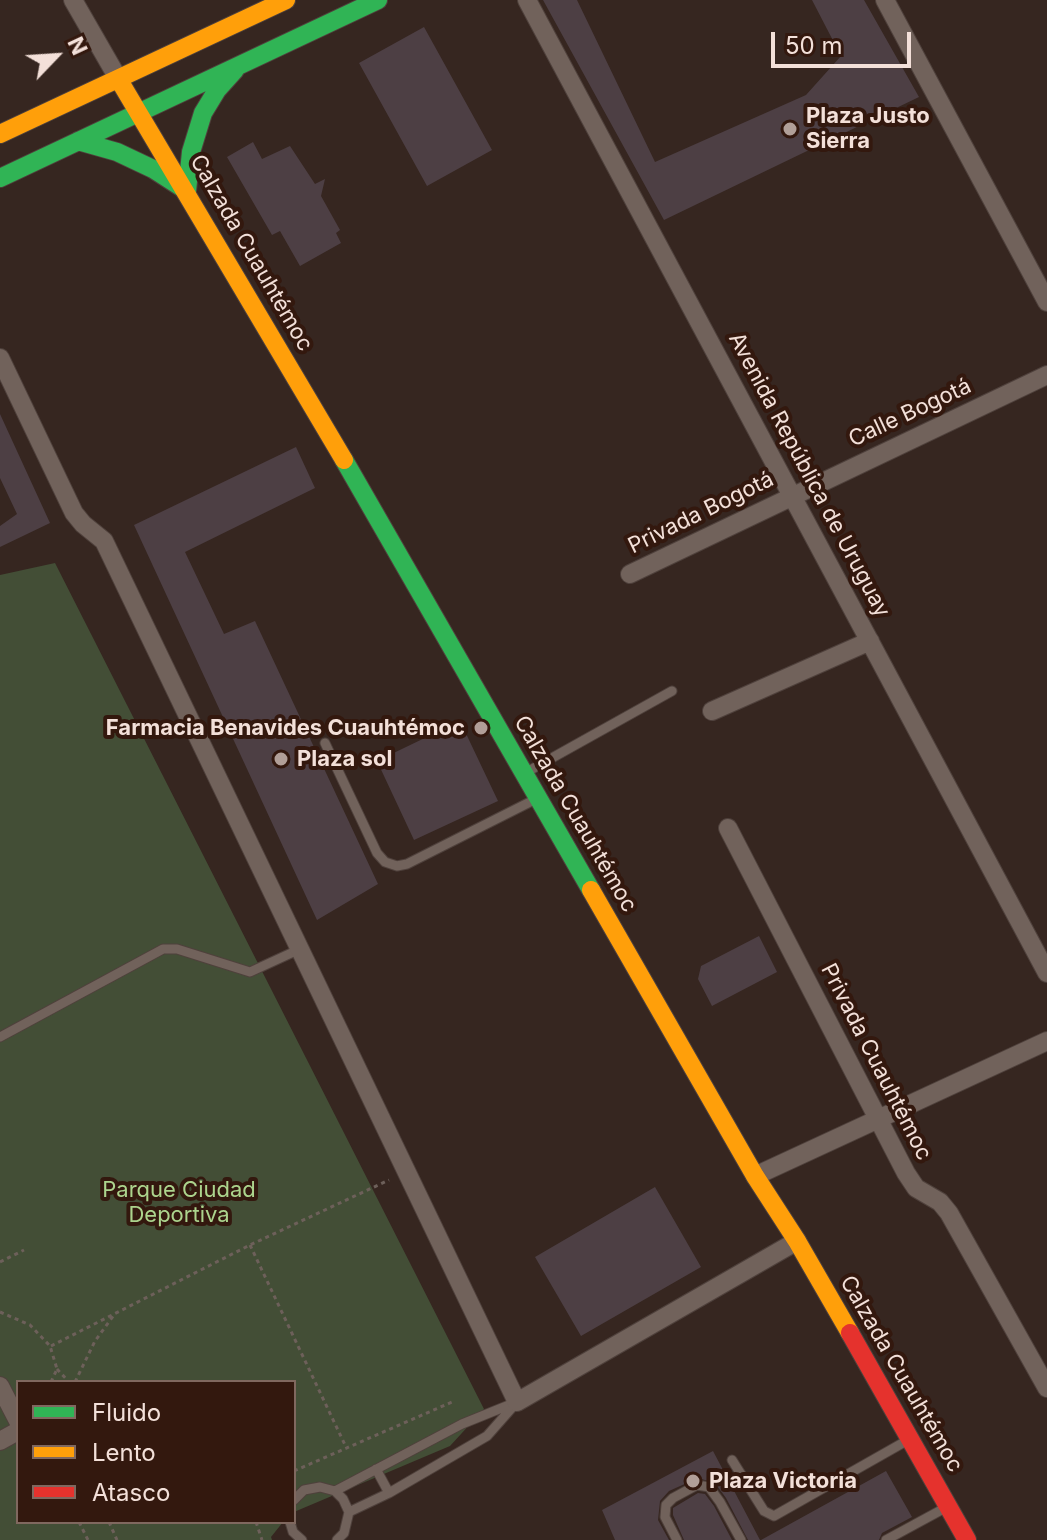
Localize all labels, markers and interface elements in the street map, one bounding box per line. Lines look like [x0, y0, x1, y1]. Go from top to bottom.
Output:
north arrow [16, 16, 96, 96]
scale bar [775, 16, 915, 66]
text: 50 m [785, 31, 843, 60]
text: N [62, 33, 93, 59]
place label: Plaza Justo Sierra [806, 103, 930, 154]
marker: Plaza Justo Sierra [781, 120, 799, 138]
street label: Calzada Cuauhtémoc [184, 150, 318, 356]
street label: Avenida República de Uruguay [723, 328, 895, 622]
street label: Calle Bogotá [845, 373, 975, 453]
street label: Privada Bogotá [624, 466, 778, 560]
street label: Calzada Cuauhtémoc [508, 711, 642, 917]
place label: Farmacia Benavides Cuauhtémoc [106, 715, 465, 741]
marker: Farmacia Benavides Cuauhtémoc [472, 719, 490, 737]
place label: Plaza sol [297, 746, 392, 772]
marker: Plaza sol [272, 750, 290, 768]
street label: Privada Cuauhtémoc [815, 959, 937, 1165]
park label: Parque Ciudad Deportiva [102, 1177, 256, 1228]
street label: Calzada Cuauhtémoc [834, 1271, 968, 1477]
legend [16, 1380, 296, 1524]
text: Fluido [92, 1398, 161, 1427]
text: Lento [92, 1438, 156, 1467]
place label: Plaza Victoria [709, 1468, 857, 1494]
marker: Plaza Victoria [684, 1472, 702, 1490]
text: Atasco [92, 1478, 170, 1507]

